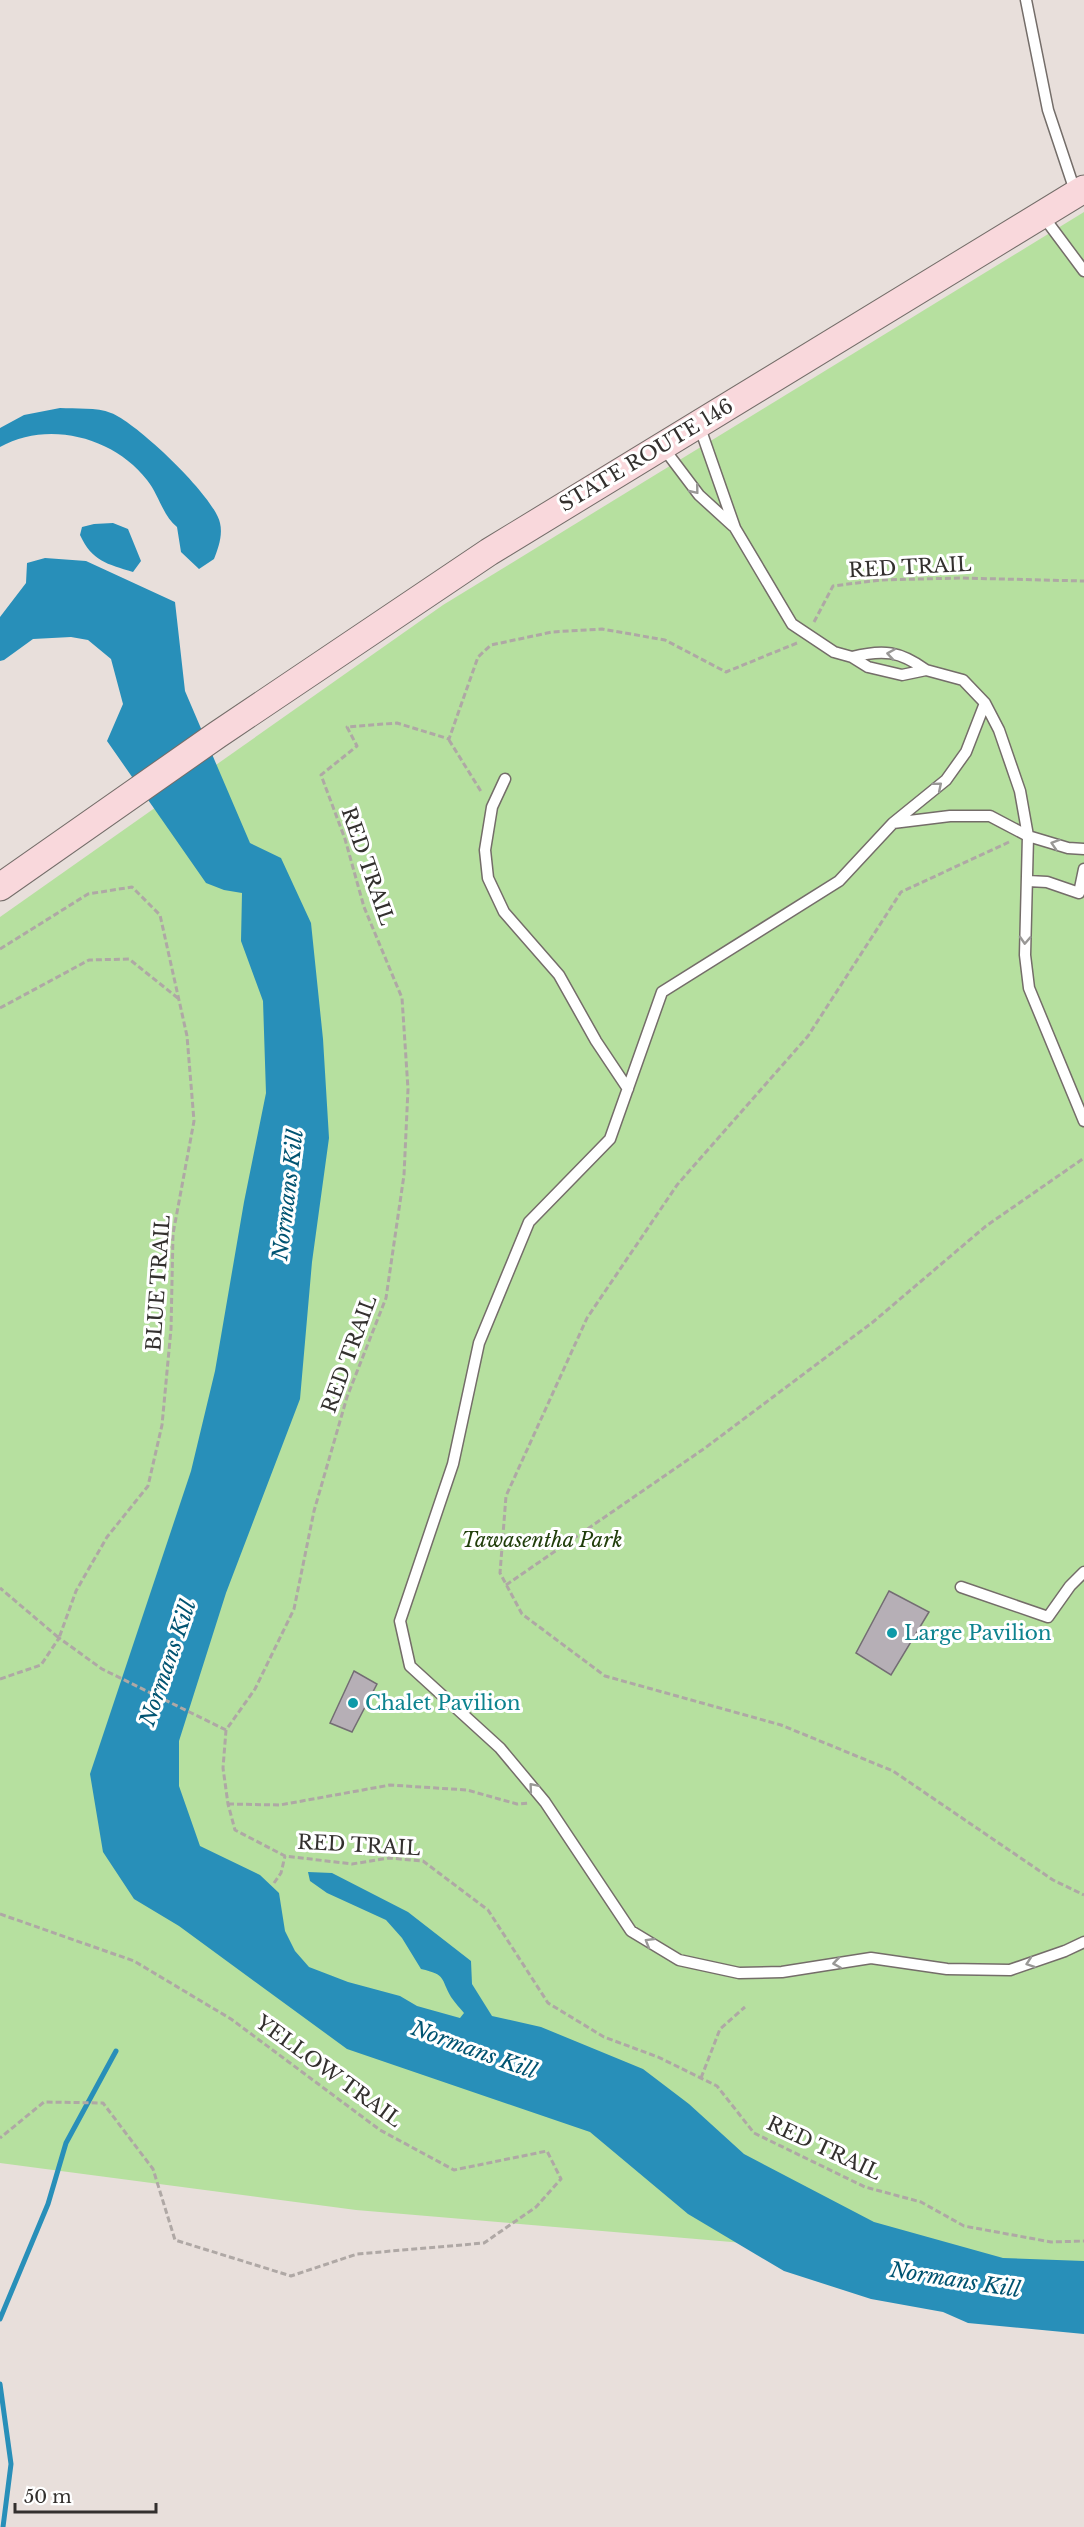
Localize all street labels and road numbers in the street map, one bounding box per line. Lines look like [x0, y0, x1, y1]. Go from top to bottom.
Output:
street label: STATE ROUTE 146 [555, 394, 737, 516]
street label: RED TRAIL [848, 552, 973, 582]
street label: RED TRAIL [337, 804, 400, 929]
street label: BLUE TRAIL [141, 1214, 175, 1352]
street label: RED TRAIL [317, 1292, 381, 1416]
street label: RED TRAIL [297, 1830, 422, 1860]
street label: YELLOW TRAIL [251, 2009, 407, 2132]
street label: RED TRAIL [763, 2111, 885, 2185]

